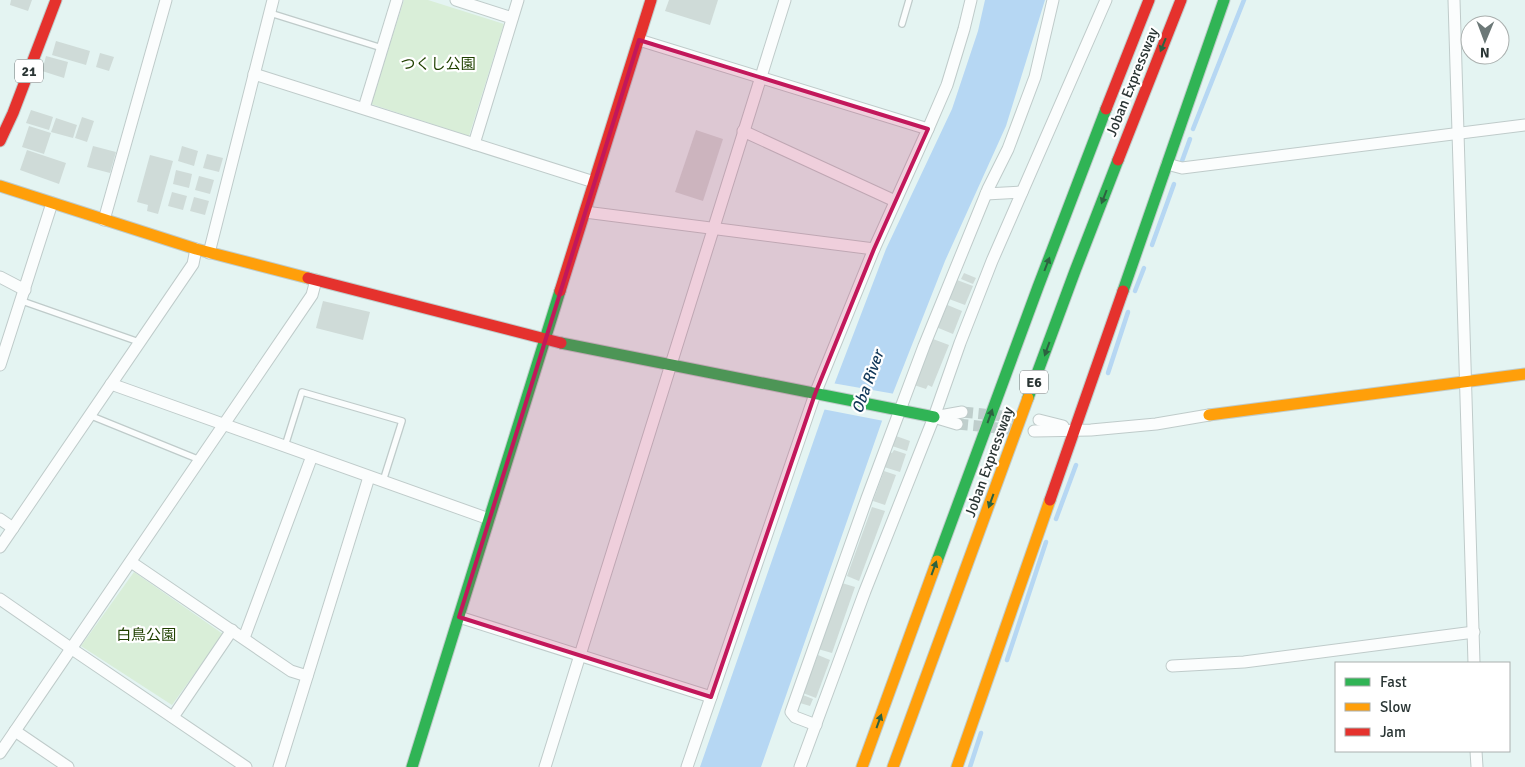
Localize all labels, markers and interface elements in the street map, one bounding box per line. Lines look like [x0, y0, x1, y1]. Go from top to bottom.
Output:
north arrow [1460, 15, 1510, 65]
street label: Joban Expressway [1102, 25, 1162, 139]
one-way arrow [1159, 38, 1167, 53]
text: N [1480, 44, 1490, 61]
park label: つくし公園 [400, 55, 476, 73]
road number: 21 [15, 59, 43, 82]
one-way arrow [1100, 189, 1107, 204]
one-way arrow [1044, 256, 1051, 271]
one-way arrow [1043, 342, 1051, 357]
water label: Oba River [847, 346, 889, 416]
road number: E6 [1020, 371, 1048, 394]
street label: Joban Expressway [961, 404, 1017, 520]
one-way arrow [986, 408, 994, 423]
one-way arrow [987, 494, 994, 509]
one-way arrow [931, 561, 938, 576]
park label: 白鳥公園 [116, 626, 176, 644]
legend [1335, 662, 1510, 752]
text: Fast [1380, 673, 1407, 691]
text: Slow [1380, 698, 1411, 716]
one-way arrow [875, 713, 883, 728]
text: Jam [1380, 723, 1406, 741]

